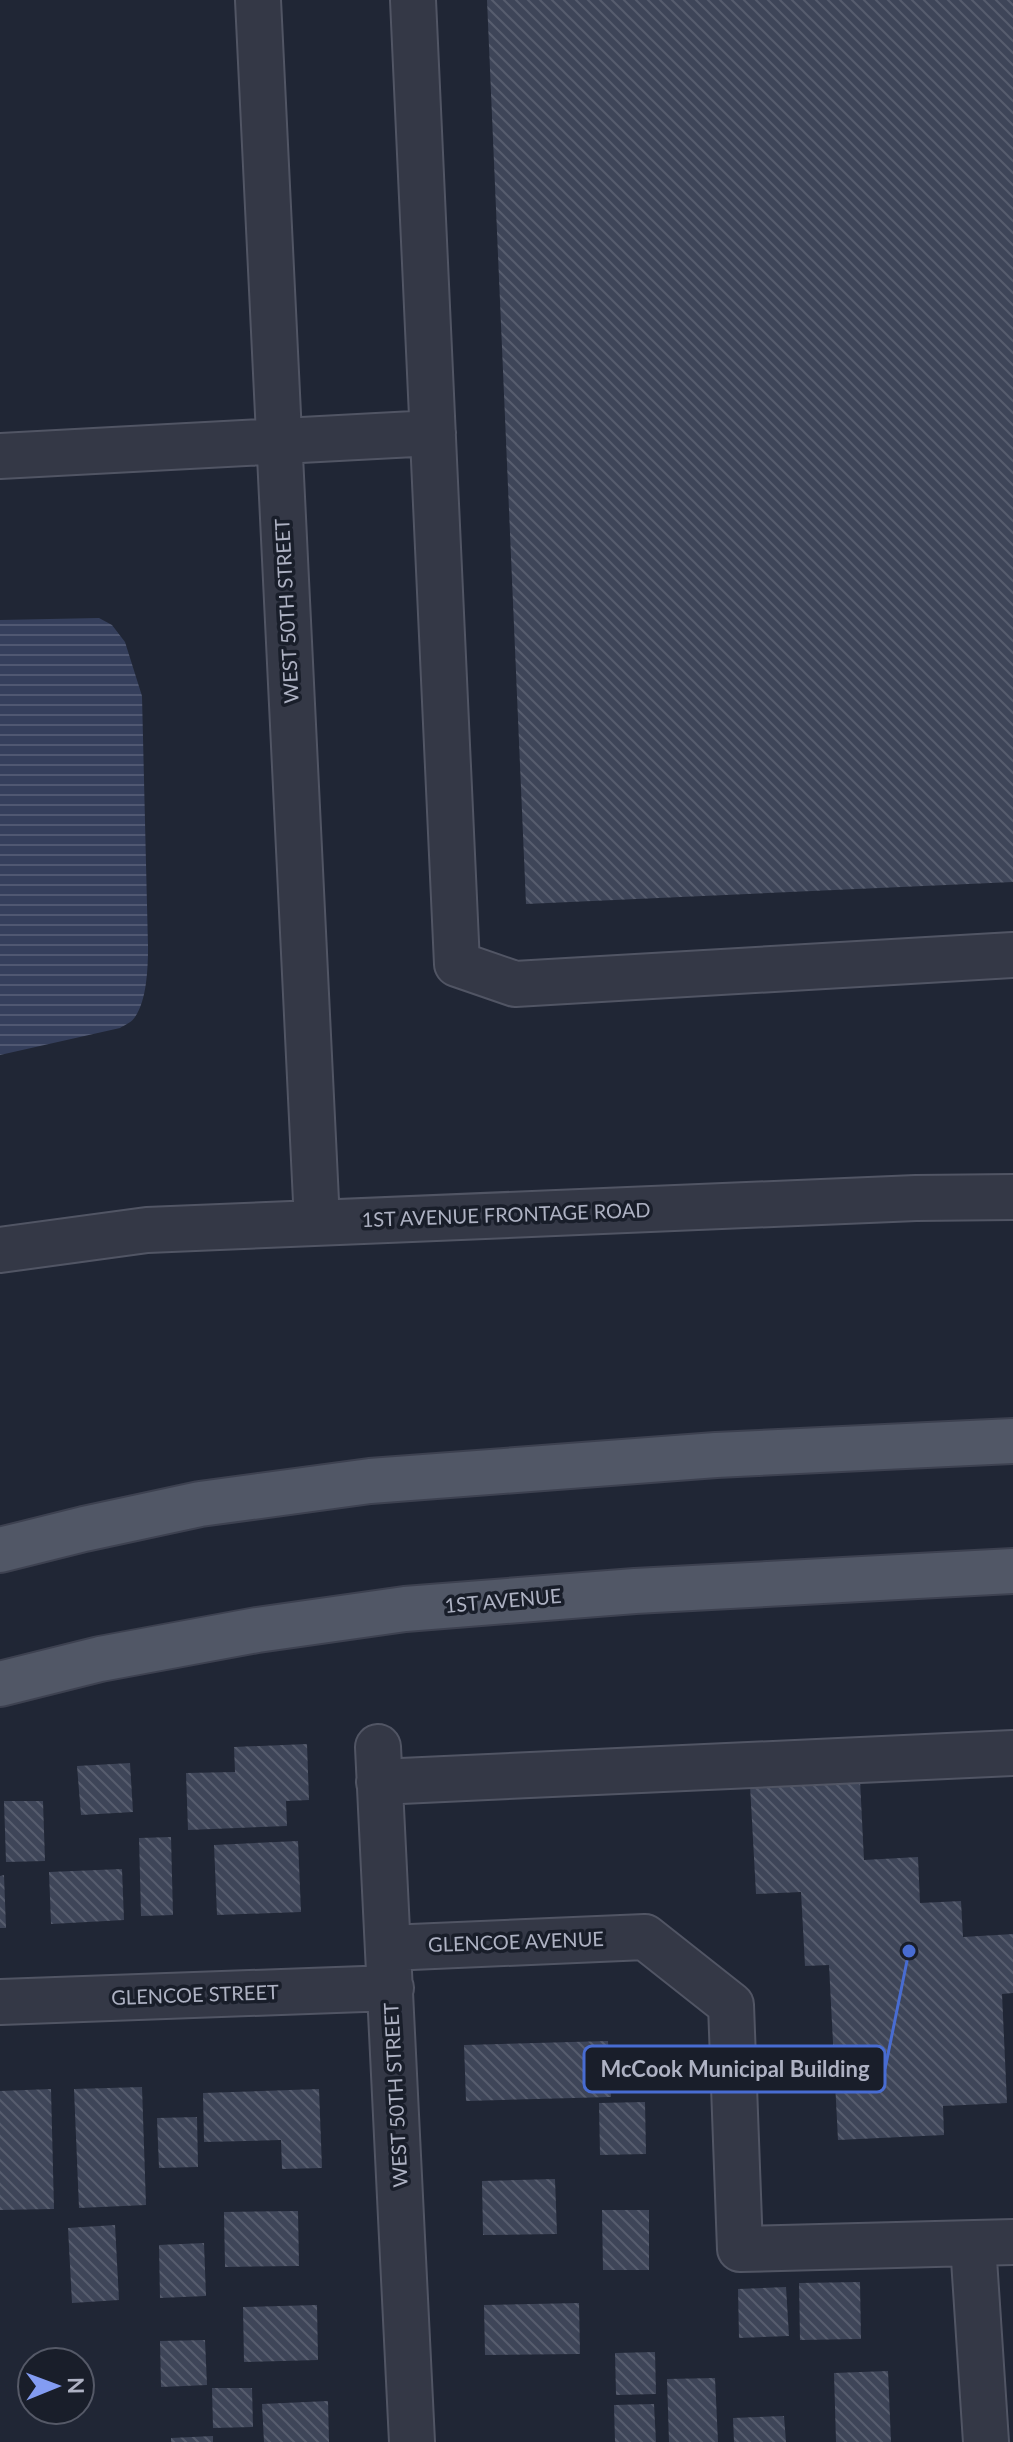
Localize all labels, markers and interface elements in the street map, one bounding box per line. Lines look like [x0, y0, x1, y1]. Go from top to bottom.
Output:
street label: WEST 50TH STREET [269, 518, 303, 704]
street label: 1ST AVENUE FRONTAGE ROAD [361, 1197, 651, 1231]
street label: 1ST AVENUE [443, 1583, 562, 1617]
street label: GLENCOE AVENUE [428, 1926, 604, 1956]
street label: GLENCOE STREET [111, 1979, 279, 2009]
street label: WEST 50TH STREET [378, 2002, 412, 2188]
callout: McCook Municipal Building [584, 2046, 885, 2092]
text: McCook Municipal Building [600, 2055, 870, 2082]
north arrow [16, 2346, 96, 2426]
text: N [63, 2377, 90, 2394]

